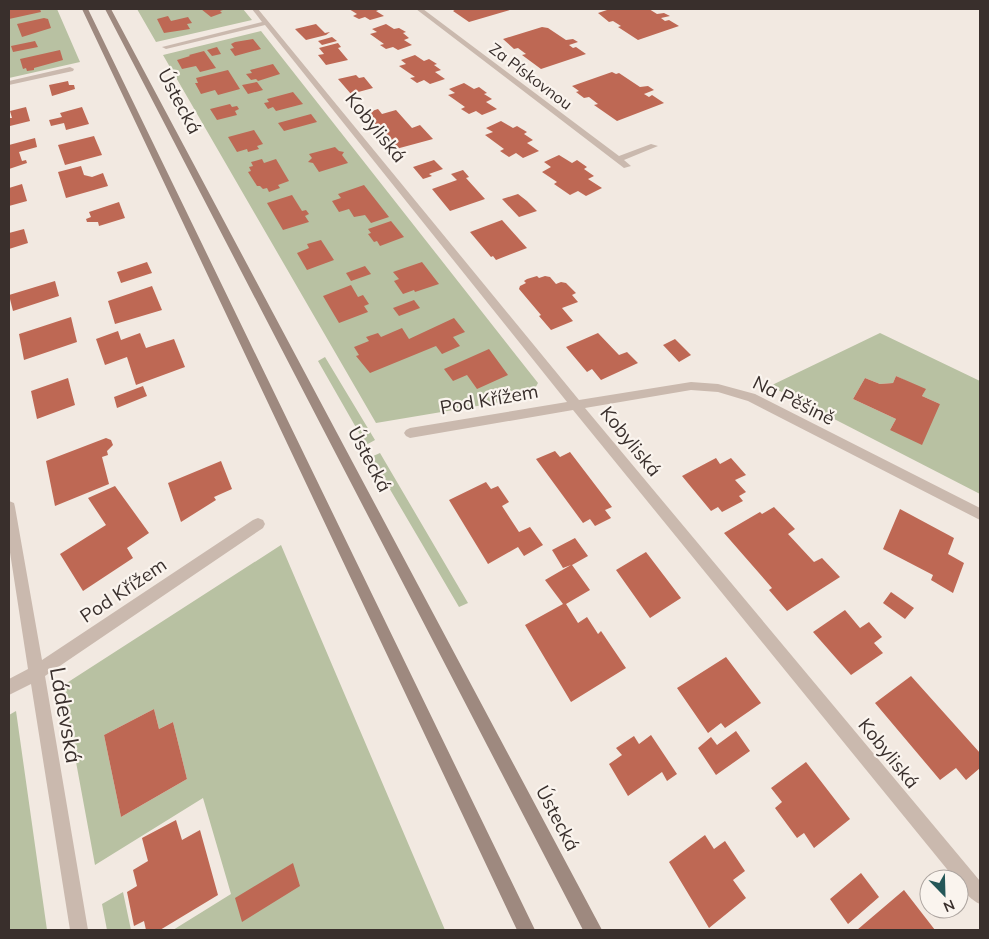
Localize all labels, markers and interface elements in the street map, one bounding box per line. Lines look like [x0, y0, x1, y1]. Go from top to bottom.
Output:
street label: Za Pískovnou [486, 38, 576, 114]
street label: Ústecká [153, 64, 207, 138]
street label: Kobyliská [340, 87, 412, 167]
street label: Na Pěšině [749, 370, 839, 430]
street label: Pod Křížem [438, 379, 540, 419]
street label: Kobyliská [595, 401, 667, 481]
street label: Ústecká [343, 422, 397, 496]
street label: Pod Křížem [75, 552, 171, 628]
street label: Ládevská [44, 665, 88, 765]
street label: Kobyliská [853, 713, 925, 793]
street label: Ústecká [531, 781, 585, 855]
north arrow [919, 869, 969, 919]
text: N [941, 896, 957, 916]

